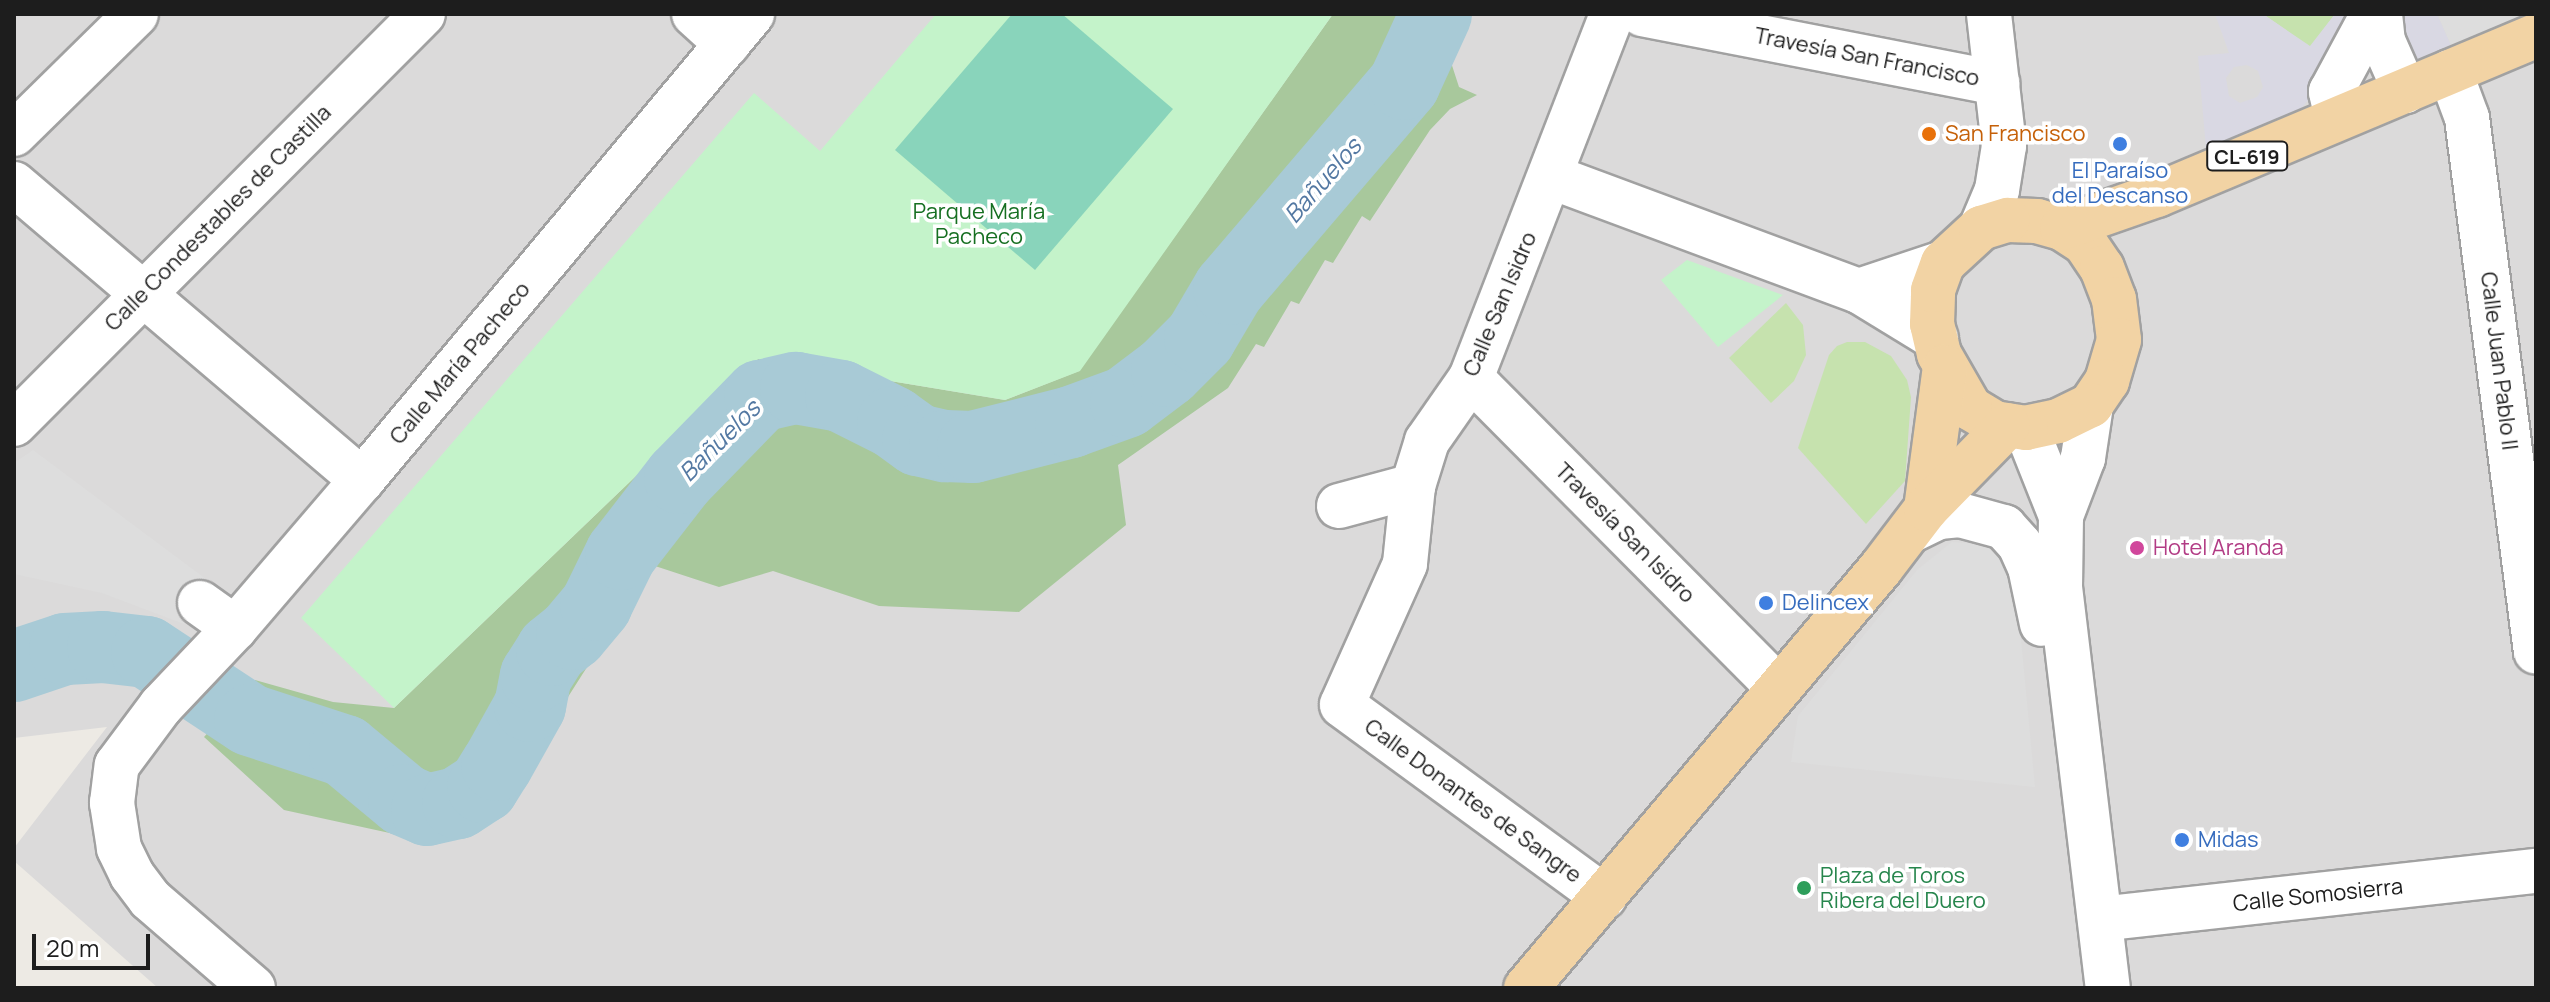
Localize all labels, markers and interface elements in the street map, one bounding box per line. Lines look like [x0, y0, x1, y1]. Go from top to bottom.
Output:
street label: Travesía San Francisco [1752, 22, 1982, 92]
street label: Calle Condestables de Castilla [99, 99, 337, 337]
place label: San Francisco [1945, 121, 2085, 147]
marker: San Francisco [1920, 125, 1938, 143]
water label: Bañuelos [1277, 132, 1367, 228]
marker: El Paraíso del Descanso [2111, 135, 2129, 153]
road number: CL-619 [2205, 140, 2289, 172]
place label: El Paraíso del Descanso [2052, 157, 2188, 208]
park label: Parque María Pacheco [913, 198, 1045, 250]
street label: Calle San Isidro [1458, 228, 1542, 380]
street label: Calle Juan Pablo II [2475, 270, 2523, 452]
street label: Calle María Pacheco [384, 276, 536, 450]
water label: Bañuelos [672, 393, 766, 487]
street label: Travesía San Isidro [1550, 458, 1700, 608]
place label: Hotel Aranda [2153, 535, 2284, 561]
marker: Hotel Aranda [2128, 539, 2146, 557]
place label: Delincex [1782, 590, 1869, 616]
marker: Delincex [1757, 594, 1775, 612]
street label: Calle Donantes de Sangre [1359, 713, 1587, 889]
place label: Midas [2198, 827, 2258, 853]
marker: Midas [2173, 831, 2191, 849]
place label: Plaza de Toros Ribera del Duero [1820, 862, 1986, 914]
street label: Calle Somosierra [2232, 873, 2404, 917]
marker: Plaza de Toros Ribera del Duero [1795, 879, 1813, 897]
scale bar [36, 918, 154, 968]
text: 20 m [46, 931, 99, 964]

